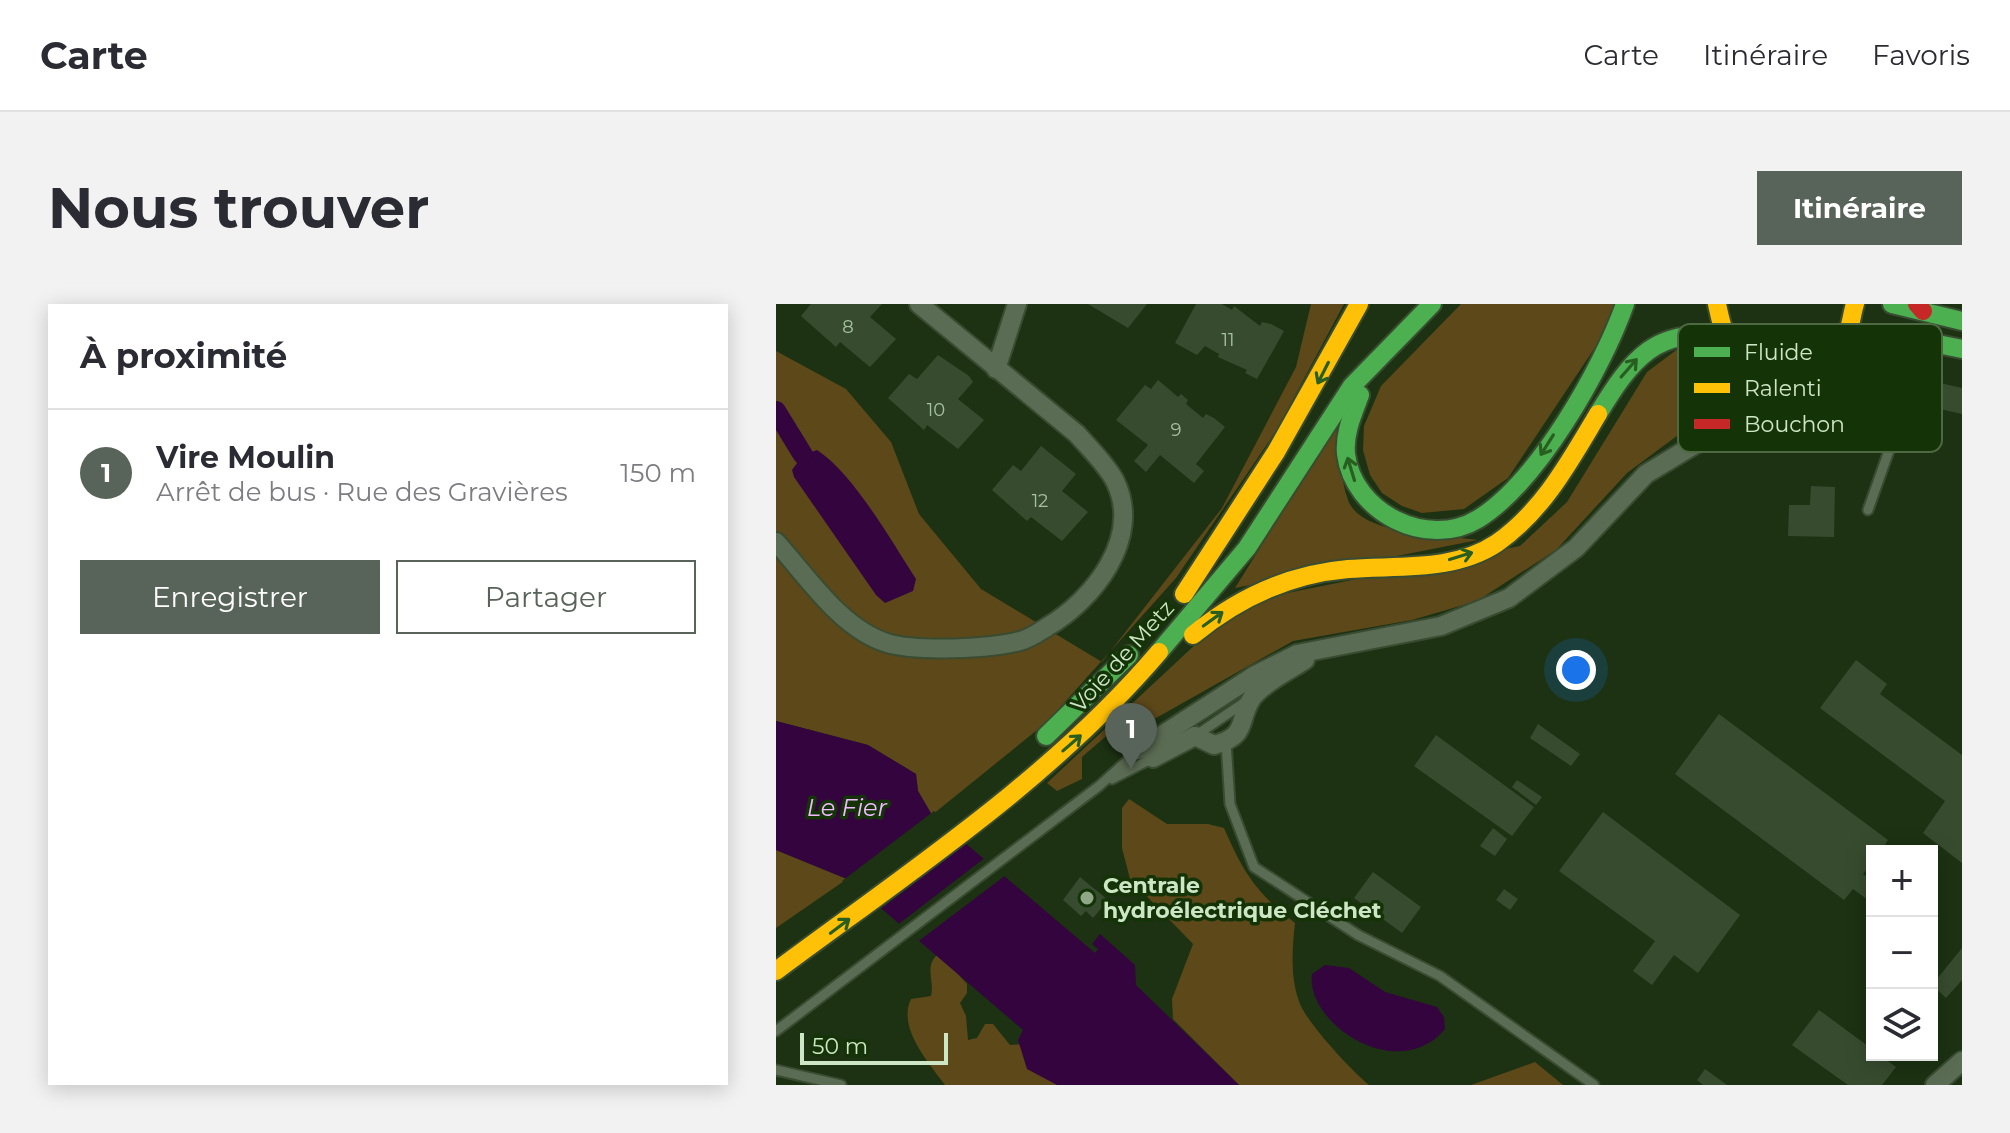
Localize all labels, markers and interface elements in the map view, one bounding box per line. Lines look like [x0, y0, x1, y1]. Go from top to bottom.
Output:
text: Carte [40, 32, 148, 79]
text: Carte [1583, 38, 1659, 72]
text: Itinéraire [1703, 38, 1828, 72]
text: Favoris [1872, 38, 1970, 72]
button: Itinéraire [1757, 171, 1962, 245]
text: Nous trouver [48, 174, 429, 242]
house number: 8 [842, 316, 854, 338]
legend [1678, 324, 1942, 452]
house number: 11 [1222, 329, 1235, 351]
text: À proximité [80, 335, 287, 377]
text: Fluide [1744, 339, 1813, 366]
one-way arrow [1620, 358, 1638, 378]
one-way arrow [1315, 361, 1331, 385]
text: Ralenti [1744, 375, 1822, 402]
house number: 10 [927, 399, 945, 421]
text: Bouchon [1744, 411, 1845, 438]
house number: 9 [1171, 419, 1182, 441]
one-way arrow [1538, 433, 1554, 456]
text: Vire Moulin [156, 439, 335, 476]
text: 1 [101, 457, 111, 489]
text: 150 m [620, 457, 696, 489]
one-way arrow [1343, 457, 1357, 482]
text: Arrêt de bus · Rue des Gravières [156, 476, 568, 508]
house number: 12 [1032, 490, 1048, 512]
one-way arrow [1448, 548, 1473, 563]
button: Enregistrer [80, 560, 380, 634]
button: Partager [396, 560, 696, 634]
street label: Voie de Metz [1065, 595, 1180, 718]
one-way arrow [1202, 611, 1223, 628]
your location [1556, 650, 1596, 690]
pin: 1 [1105, 703, 1157, 769]
one-way arrow [1061, 735, 1081, 753]
water label: Le Fier [807, 793, 889, 822]
map controls [1866, 845, 1938, 1061]
button: + [1866, 845, 1938, 917]
place label: Centrale hydroélectrique Cléchet [1103, 872, 1382, 924]
marker: Centrale hydroélectrique Cléchet [1078, 889, 1096, 907]
one-way arrow [828, 917, 850, 934]
button: − [1866, 917, 1938, 989]
button: layers [1866, 989, 1938, 1061]
scale bar [800, 1029, 948, 1065]
text: 50 m [812, 1033, 868, 1060]

